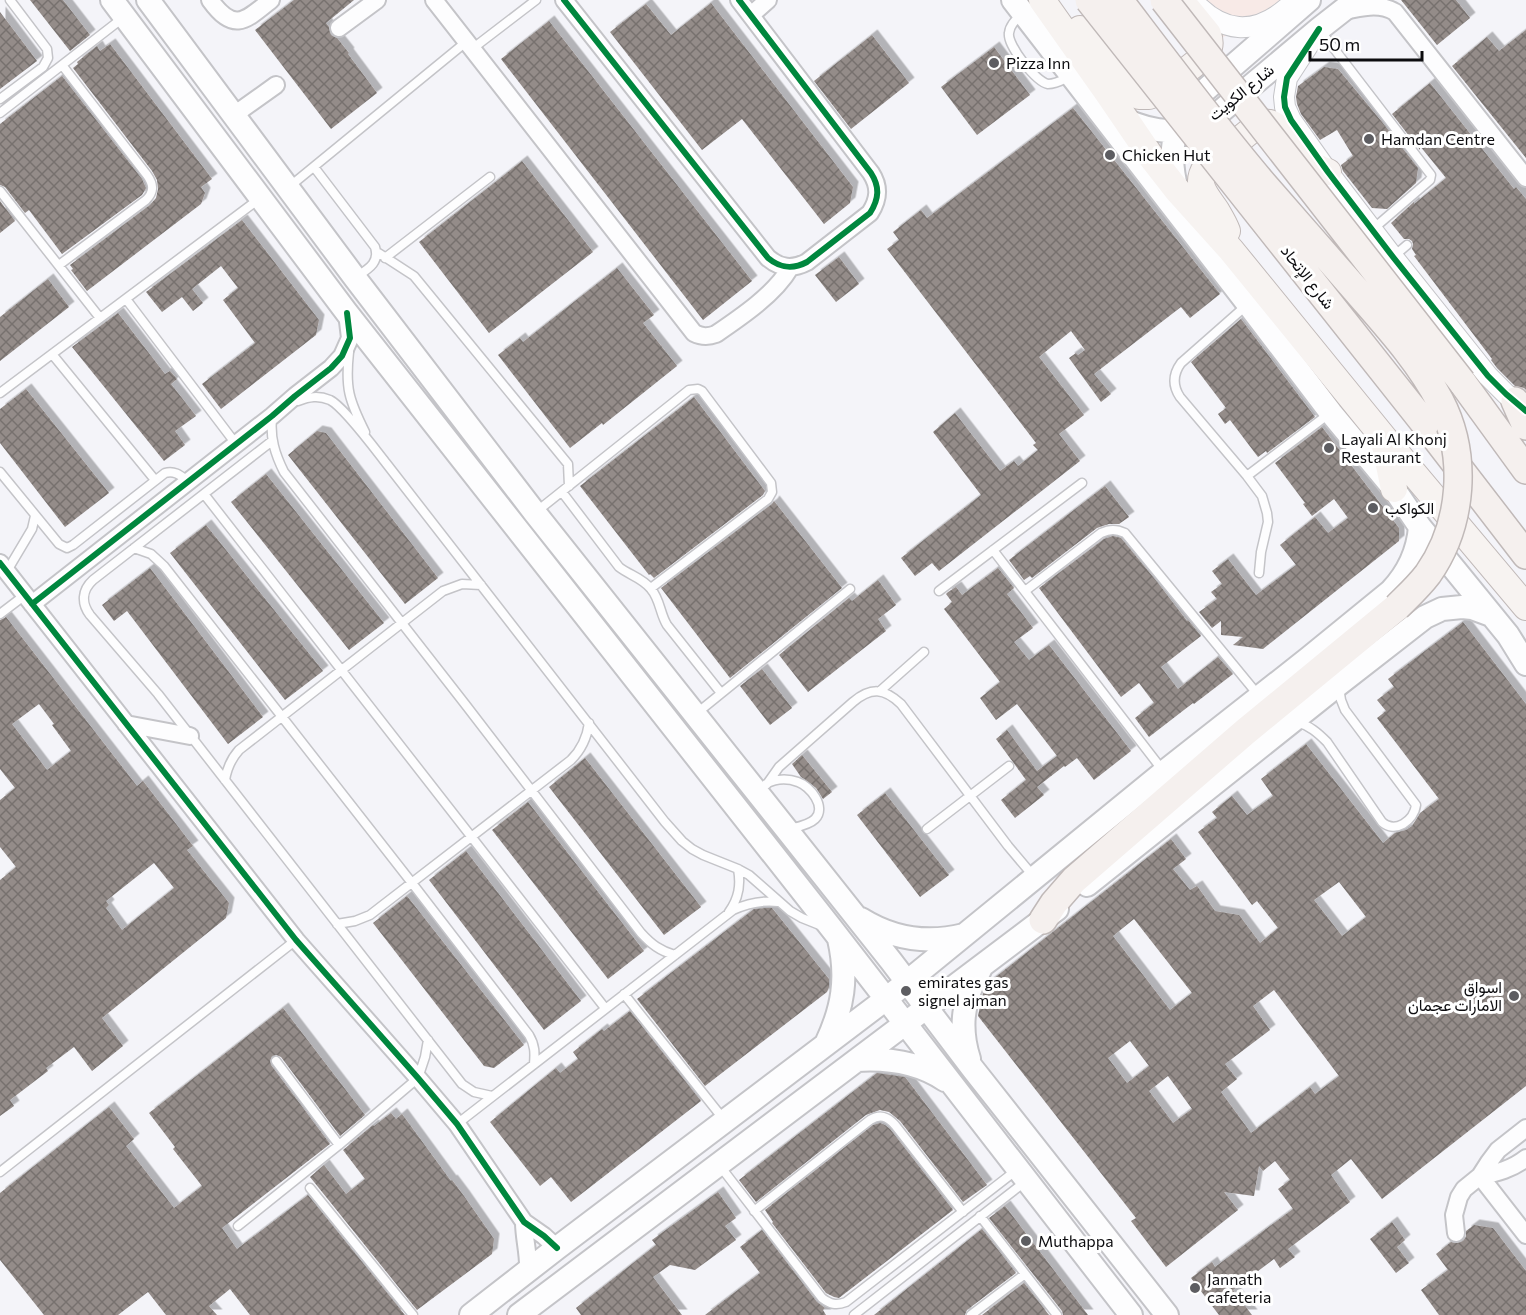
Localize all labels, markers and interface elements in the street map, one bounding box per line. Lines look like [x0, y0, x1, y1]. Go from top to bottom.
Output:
scale bar [1310, 24, 1422, 62]
text: 50 m [1319, 33, 1360, 55]
place label: Pizza Inn [1006, 53, 1070, 72]
marker: Pizza Inn [987, 56, 1001, 70]
street label: شارع الكويت [1204, 59, 1279, 126]
place label: Hamdan Centre [1381, 129, 1495, 148]
marker: Hamdan Centre [1362, 132, 1376, 146]
place label: Chicken Hut [1122, 145, 1211, 164]
marker: Chicken Hut [1103, 148, 1117, 162]
street label: شارع الإتحاد [1275, 241, 1339, 314]
place label: Layali Al Khonj Restaurant [1341, 429, 1447, 466]
marker: Layali Al Khonj Restaurant [1322, 441, 1336, 455]
place label: الكواكب [1385, 498, 1434, 519]
marker: الكواكب [1366, 501, 1380, 515]
place label: emirates gas signel ajman [918, 972, 1009, 1009]
place label: اسواق الامارات عجمان [1408, 977, 1502, 1016]
marker: emirates gas signel ajman [899, 984, 913, 998]
marker: اسواق الامارات عجمان [1507, 989, 1521, 1003]
place label: Muthappa [1038, 1231, 1114, 1250]
marker: Muthappa [1019, 1234, 1033, 1248]
place label: Jannath cafeteria [1207, 1269, 1271, 1306]
marker: Jannath cafeteria [1188, 1281, 1202, 1295]

